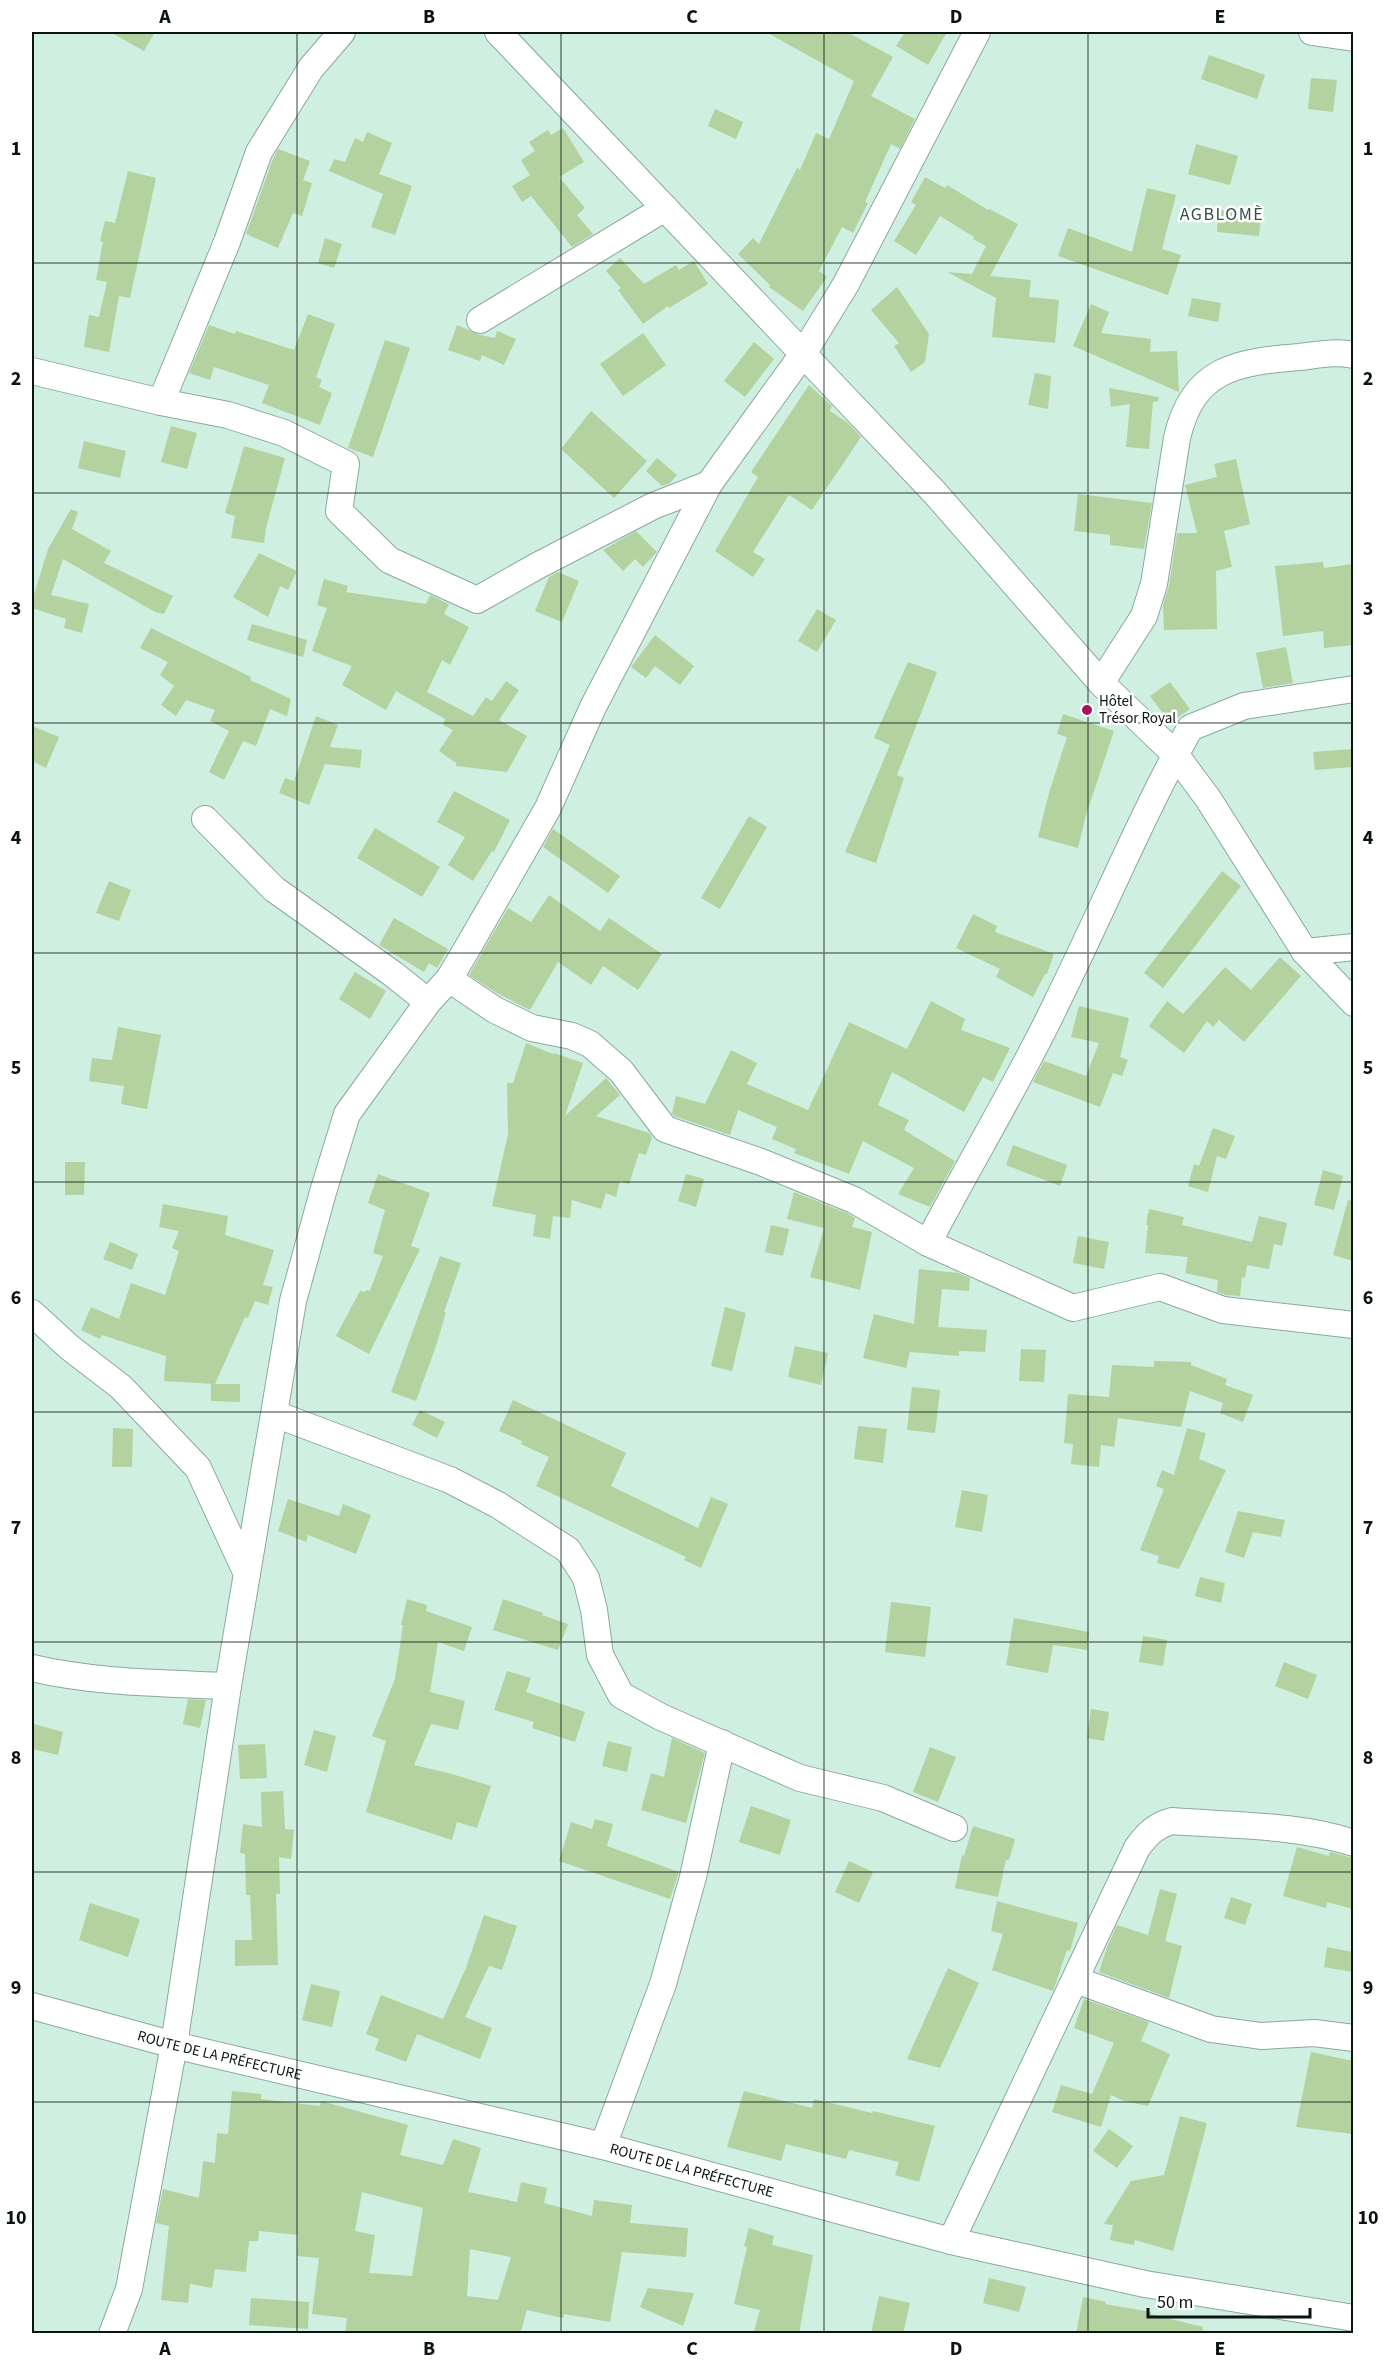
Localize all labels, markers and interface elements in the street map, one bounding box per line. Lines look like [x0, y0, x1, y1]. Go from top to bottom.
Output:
text: A [158, 3, 171, 31]
text: B [423, 3, 435, 31]
text: C [686, 3, 698, 31]
text: D [950, 3, 962, 31]
text: E [1215, 3, 1225, 31]
text: 1 [11, 135, 21, 163]
text: 1 [1363, 135, 1373, 163]
district label: AGBLOMÈ [1180, 202, 1264, 227]
text: 2 [11, 365, 21, 393]
text: 2 [1363, 365, 1373, 393]
text: 3 [11, 595, 21, 623]
text: 3 [1363, 595, 1373, 623]
place label: Hôtel Trésor Royal [1099, 691, 1176, 729]
marker: Hôtel Trésor Royal [1080, 703, 1094, 717]
text: 4 [11, 824, 22, 852]
text: 4 [1363, 824, 1374, 852]
text: 5 [11, 1054, 21, 1082]
text: 5 [1363, 1054, 1373, 1082]
text: 6 [11, 1284, 21, 1312]
text: 6 [1363, 1284, 1373, 1312]
text: 7 [11, 1514, 21, 1542]
text: 7 [1363, 1514, 1373, 1542]
text: 8 [11, 1744, 21, 1772]
text: 8 [1363, 1744, 1373, 1772]
text: 9 [11, 1974, 21, 2002]
text: 9 [1363, 1974, 1373, 2002]
street label: ROUTE DE LA PRÉFECTURE [135, 2025, 304, 2086]
street label: ROUTE DE LA PRÉFECTURE [608, 2138, 776, 2203]
text: 10 [5, 2204, 27, 2232]
text: 10 [1357, 2204, 1379, 2232]
scale bar [1148, 2281, 1310, 2319]
text: 50 m [1157, 2290, 1193, 2315]
text: A [158, 2335, 171, 2363]
text: B [423, 2335, 435, 2363]
text: C [686, 2335, 698, 2363]
text: D [950, 2335, 962, 2363]
text: E [1215, 2335, 1225, 2363]

